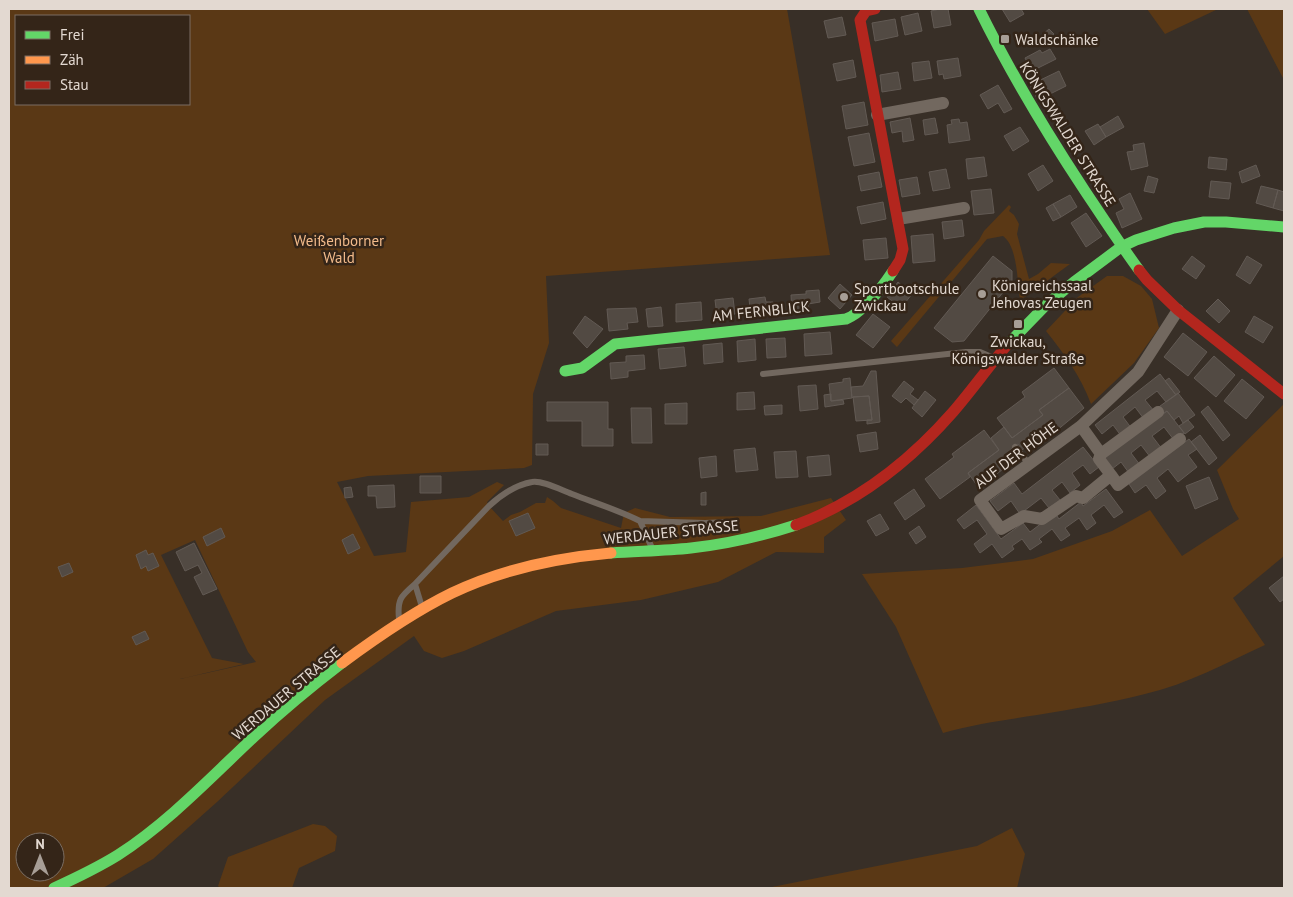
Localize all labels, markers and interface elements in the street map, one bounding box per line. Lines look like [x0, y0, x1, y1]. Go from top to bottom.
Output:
legend [15, 15, 190, 105]
text: Frei [60, 25, 85, 44]
place label: Waldschänke [1015, 30, 1098, 49]
marker: Waldschänke [999, 33, 1011, 45]
text: Zäh [60, 50, 84, 69]
street label: KÖNIGSWALDER STRASSE [1016, 58, 1120, 210]
text: Stau [60, 75, 89, 94]
park label: Weißenborner Wald [294, 231, 384, 267]
place label: Königreichssaal Jehovas Zeugen [991, 276, 1093, 312]
place label: Sportbootschule Zwickau [854, 279, 959, 315]
marker: Königreichssaal Jehovas Zeugen [976, 288, 988, 300]
marker: Sportbootschule Zwickau [838, 291, 850, 303]
street label: AM FERNBLICK [711, 296, 811, 326]
marker: Zwickau, Königswalder Straße [1012, 318, 1024, 330]
place label: Zwickau, Königswalder Straße [952, 332, 1084, 368]
street label: AUF DER HÖHE [971, 417, 1061, 493]
street label: WERDAUER STRASSE [602, 515, 740, 549]
street label: WERDAUER STRASSE [228, 642, 344, 744]
north arrow [15, 832, 65, 882]
text: N [35, 835, 45, 853]

